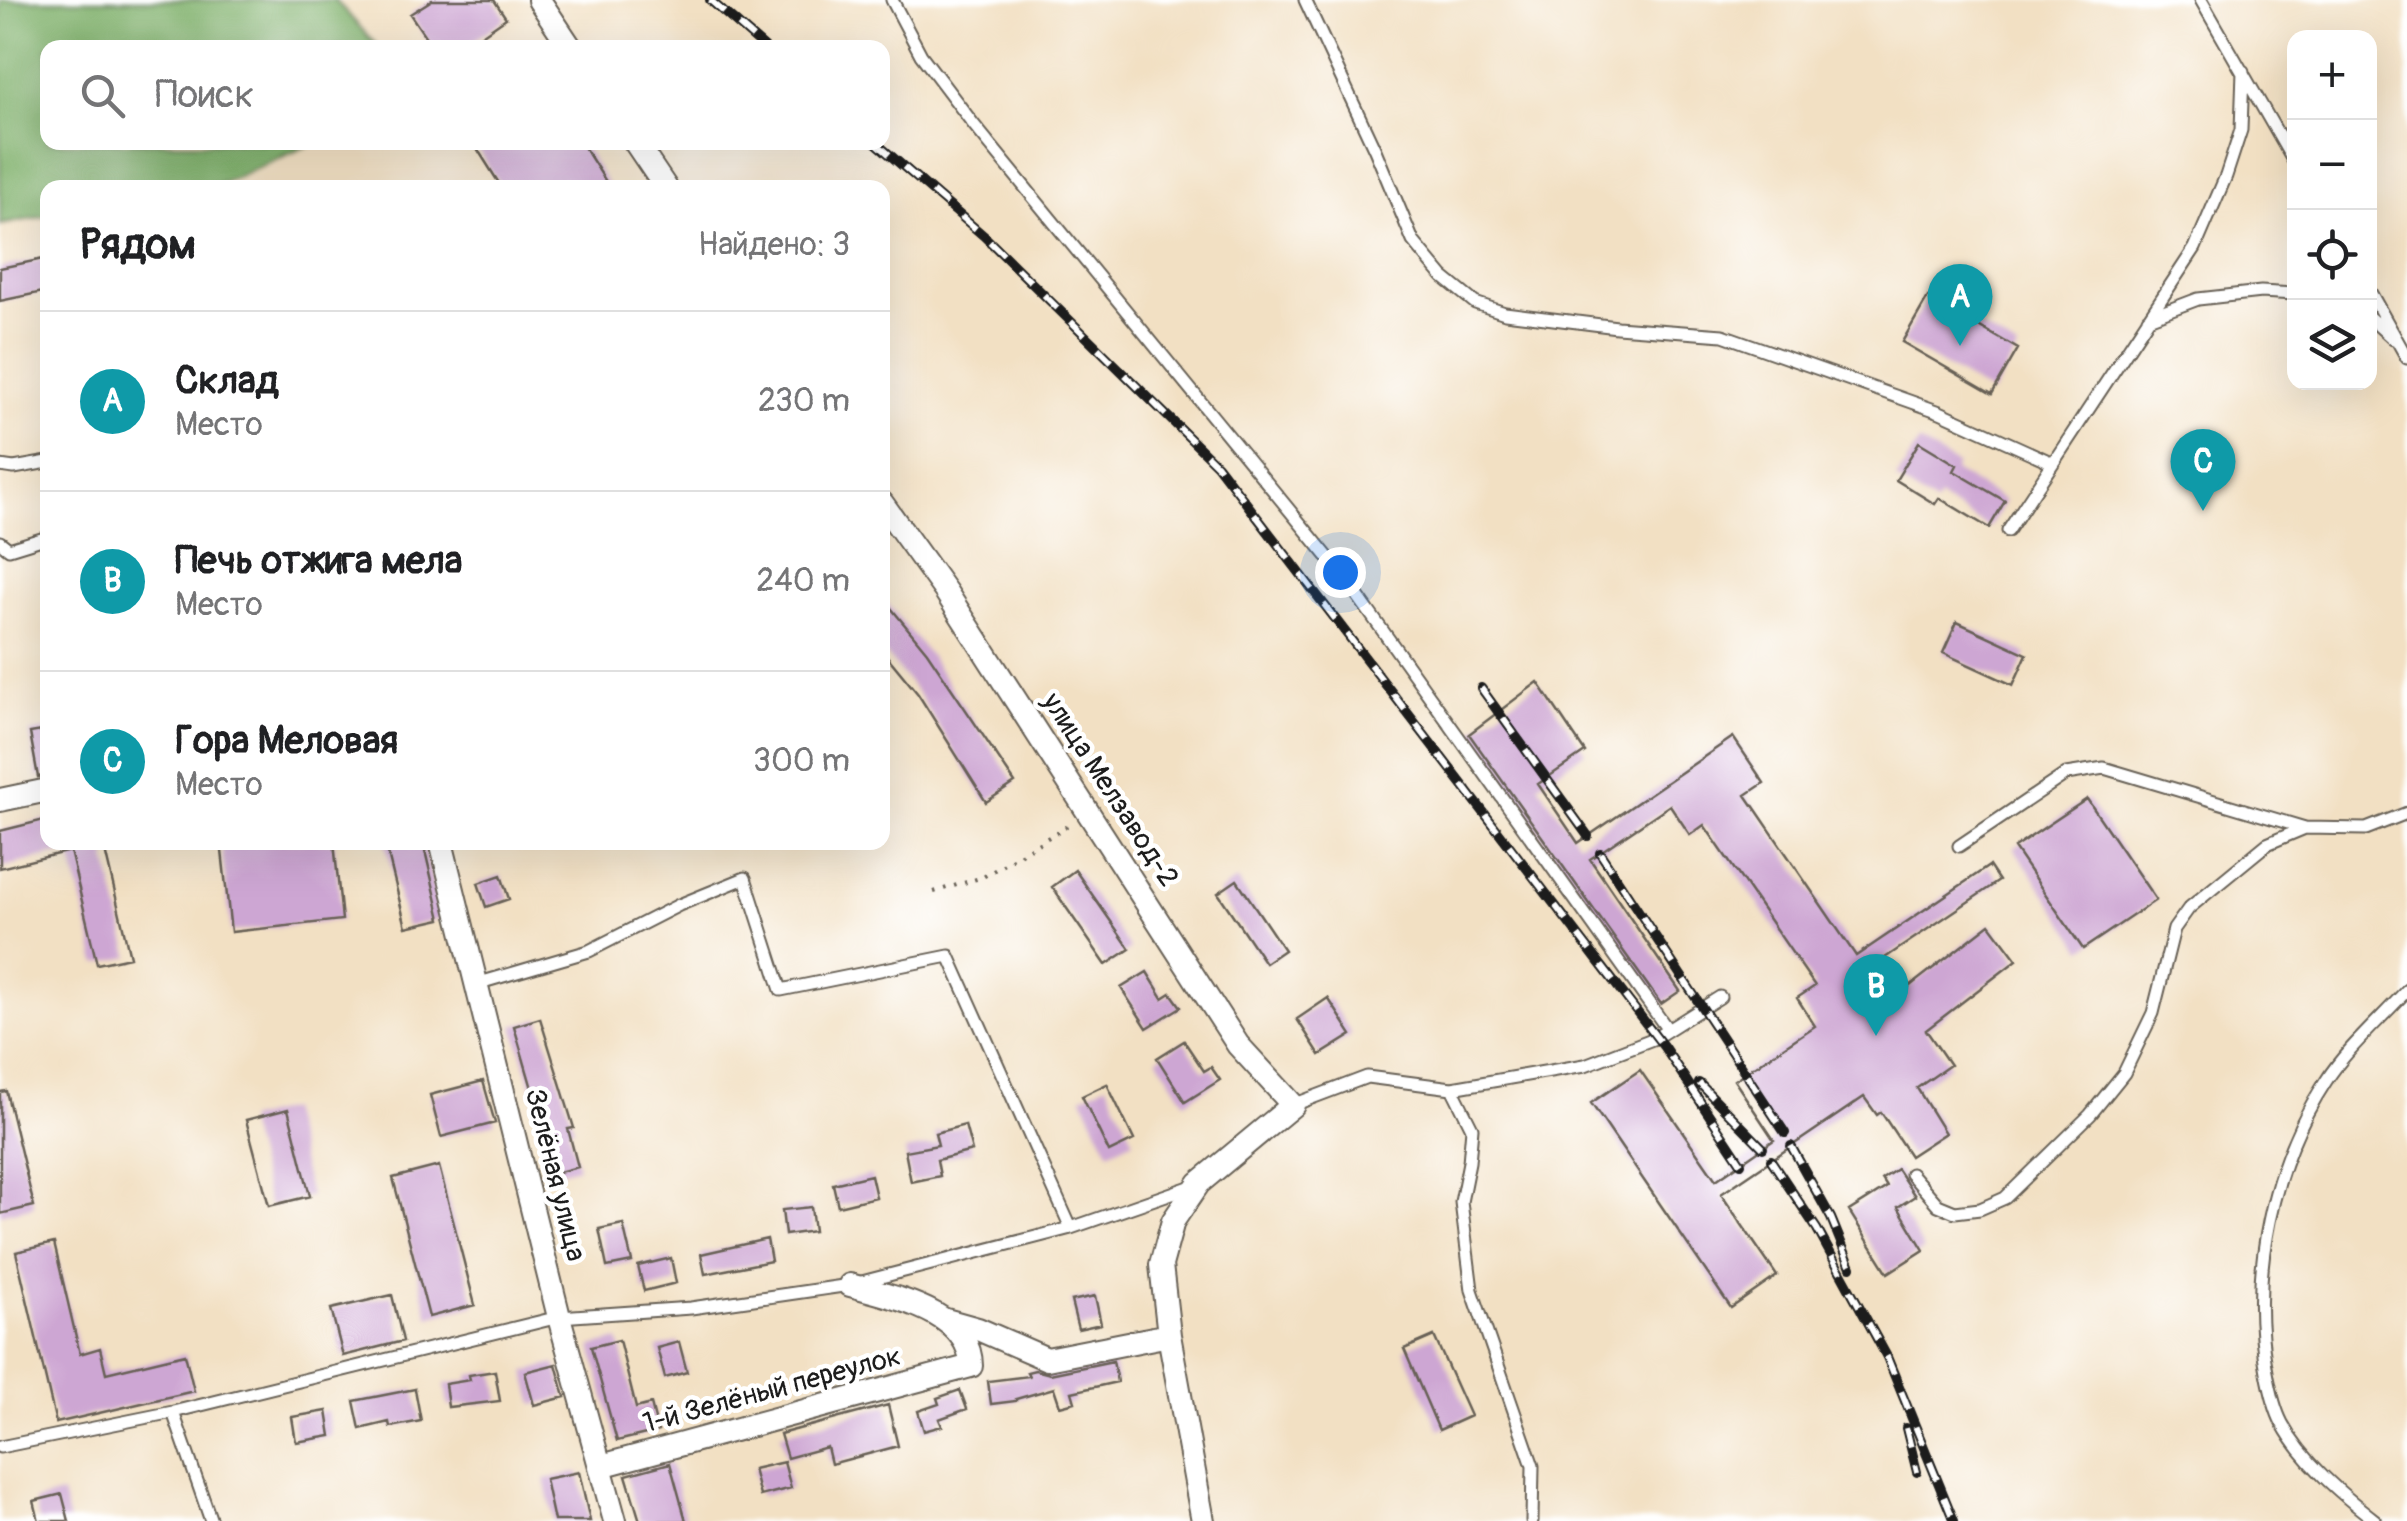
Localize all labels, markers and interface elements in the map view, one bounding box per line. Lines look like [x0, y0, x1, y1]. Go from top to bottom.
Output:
map controls [2287, 30, 2377, 390]
button: + [2287, 30, 2377, 120]
search box [40, 40, 890, 150]
icon: search [75, 68, 130, 123]
text: Поиск [155, 71, 254, 119]
button: − [2287, 120, 2377, 210]
button: locate [2287, 210, 2377, 300]
text: Рядом [80, 219, 196, 271]
text: Найдено: 3 [698, 225, 850, 265]
pin: A [1928, 264, 1992, 346]
button: layers [2287, 300, 2377, 390]
text: Склад [175, 357, 279, 405]
text: A [102, 381, 123, 421]
text: 230 m [758, 381, 850, 421]
text: Место [175, 405, 263, 445]
pin: C [2170, 428, 2236, 511]
text: Печь отжига мела [175, 537, 462, 585]
your location [1315, 547, 1366, 598]
text: B [103, 561, 122, 601]
text: 240 m [756, 561, 850, 601]
text: Место [175, 585, 263, 625]
street label: улица Мелзавод-2 [1034, 686, 1186, 894]
text: Гора Меловая [175, 717, 398, 765]
text: C [103, 741, 122, 781]
text: 300 m [753, 741, 850, 781]
text: Место [175, 765, 263, 805]
pin: B [1844, 954, 1908, 1036]
street label: Зелёная улица [517, 1085, 593, 1265]
street label: 1-й Зелёный переулок [639, 1339, 905, 1441]

